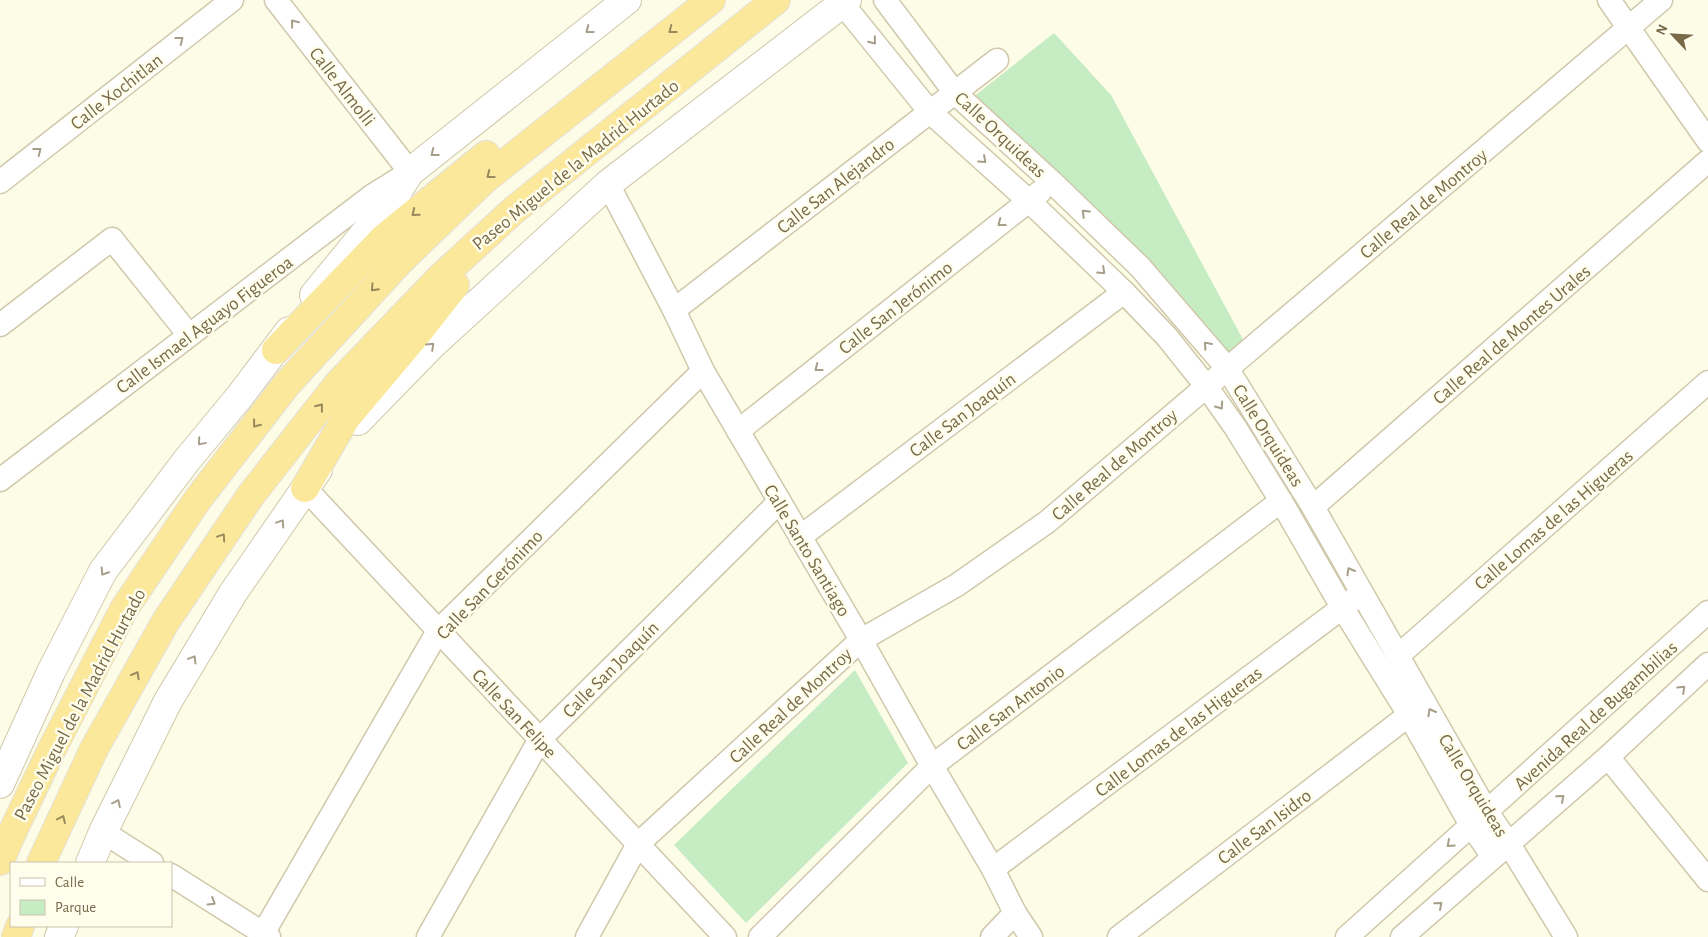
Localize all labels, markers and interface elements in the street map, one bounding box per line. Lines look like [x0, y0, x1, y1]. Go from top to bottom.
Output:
north arrow [1648, 10, 1698, 60]
one-way arrow [291, 19, 300, 29]
text: N [1654, 23, 1671, 37]
one-way arrow [669, 24, 678, 32]
one-way arrow [586, 25, 595, 33]
one-way arrow [867, 36, 876, 45]
one-way arrow [174, 38, 183, 46]
street label: Calle Almolli [305, 44, 378, 130]
street label: Calle Xochitlan [67, 51, 167, 134]
street label: Paseo Miguel de la Madrid Hurtado [469, 76, 683, 254]
street label: Calle Orquideas [951, 88, 1049, 182]
street label: Calle San Alejandro [774, 135, 898, 238]
street label: Calle Real de Montroy [1357, 146, 1491, 263]
one-way arrow [431, 147, 440, 155]
one-way arrow [32, 149, 41, 157]
one-way arrow [977, 154, 986, 163]
one-way arrow [487, 169, 496, 177]
one-way arrow [411, 208, 420, 217]
one-way arrow [1081, 210, 1090, 219]
one-way arrow [997, 218, 1006, 227]
street label: Calle Ismael Aguayo Figueroa [113, 253, 297, 398]
street label: Calle San Jerónimo [835, 258, 956, 358]
street label: Calle Real de Montes Urales [1430, 262, 1594, 409]
one-way arrow [1096, 265, 1105, 274]
one-way arrow [371, 283, 380, 292]
one-way arrow [1204, 342, 1213, 351]
one-way arrow [425, 343, 434, 352]
one-way arrow [815, 362, 824, 371]
street label: Calle San Joaquín [906, 369, 1020, 461]
street label: Calle Orquideas [1229, 381, 1307, 490]
one-way arrow [1214, 400, 1223, 410]
one-way arrow [314, 404, 322, 413]
street label: Calle Real de Montroy [1048, 406, 1182, 525]
one-way arrow [253, 418, 262, 428]
one-way arrow [198, 437, 207, 446]
street label: Calle Lomas de las Higueras [1471, 446, 1637, 594]
street label: Calle Santo Santiago [760, 482, 854, 620]
one-way arrow [275, 519, 284, 528]
street label: Calle San Gerónimo [433, 527, 547, 643]
one-way arrow [216, 533, 225, 543]
one-way arrow [100, 567, 110, 576]
one-way arrow [1346, 567, 1356, 576]
street label: Paseo Miguel de la Madrid Hurtado [11, 586, 150, 824]
street label: Calle San Joaquín [559, 618, 663, 722]
street label: Avenida Real de Bugambilias [1511, 638, 1681, 794]
street label: Calle Real de Montroy [726, 645, 856, 768]
one-way arrow [187, 656, 197, 665]
street label: Calle San Antonio [954, 662, 1068, 755]
street label: Calle Lomas de las Higueras [1092, 663, 1266, 801]
street label: Calle San Felipe [468, 666, 560, 762]
one-way arrow [130, 671, 140, 680]
one-way arrow [1676, 686, 1685, 695]
one-way arrow [1427, 708, 1437, 717]
street label: Calle Orquideas [1435, 731, 1511, 841]
street label: Calle San Isidro [1215, 786, 1315, 868]
one-way arrow [1556, 795, 1565, 804]
one-way arrow [111, 799, 122, 808]
one-way arrow [55, 815, 66, 824]
one-way arrow [1447, 838, 1456, 847]
legend [10, 862, 172, 927]
text: Calle [55, 875, 84, 890]
one-way arrow [207, 895, 216, 905]
text: Parque [55, 900, 96, 915]
one-way arrow [1434, 902, 1443, 911]

